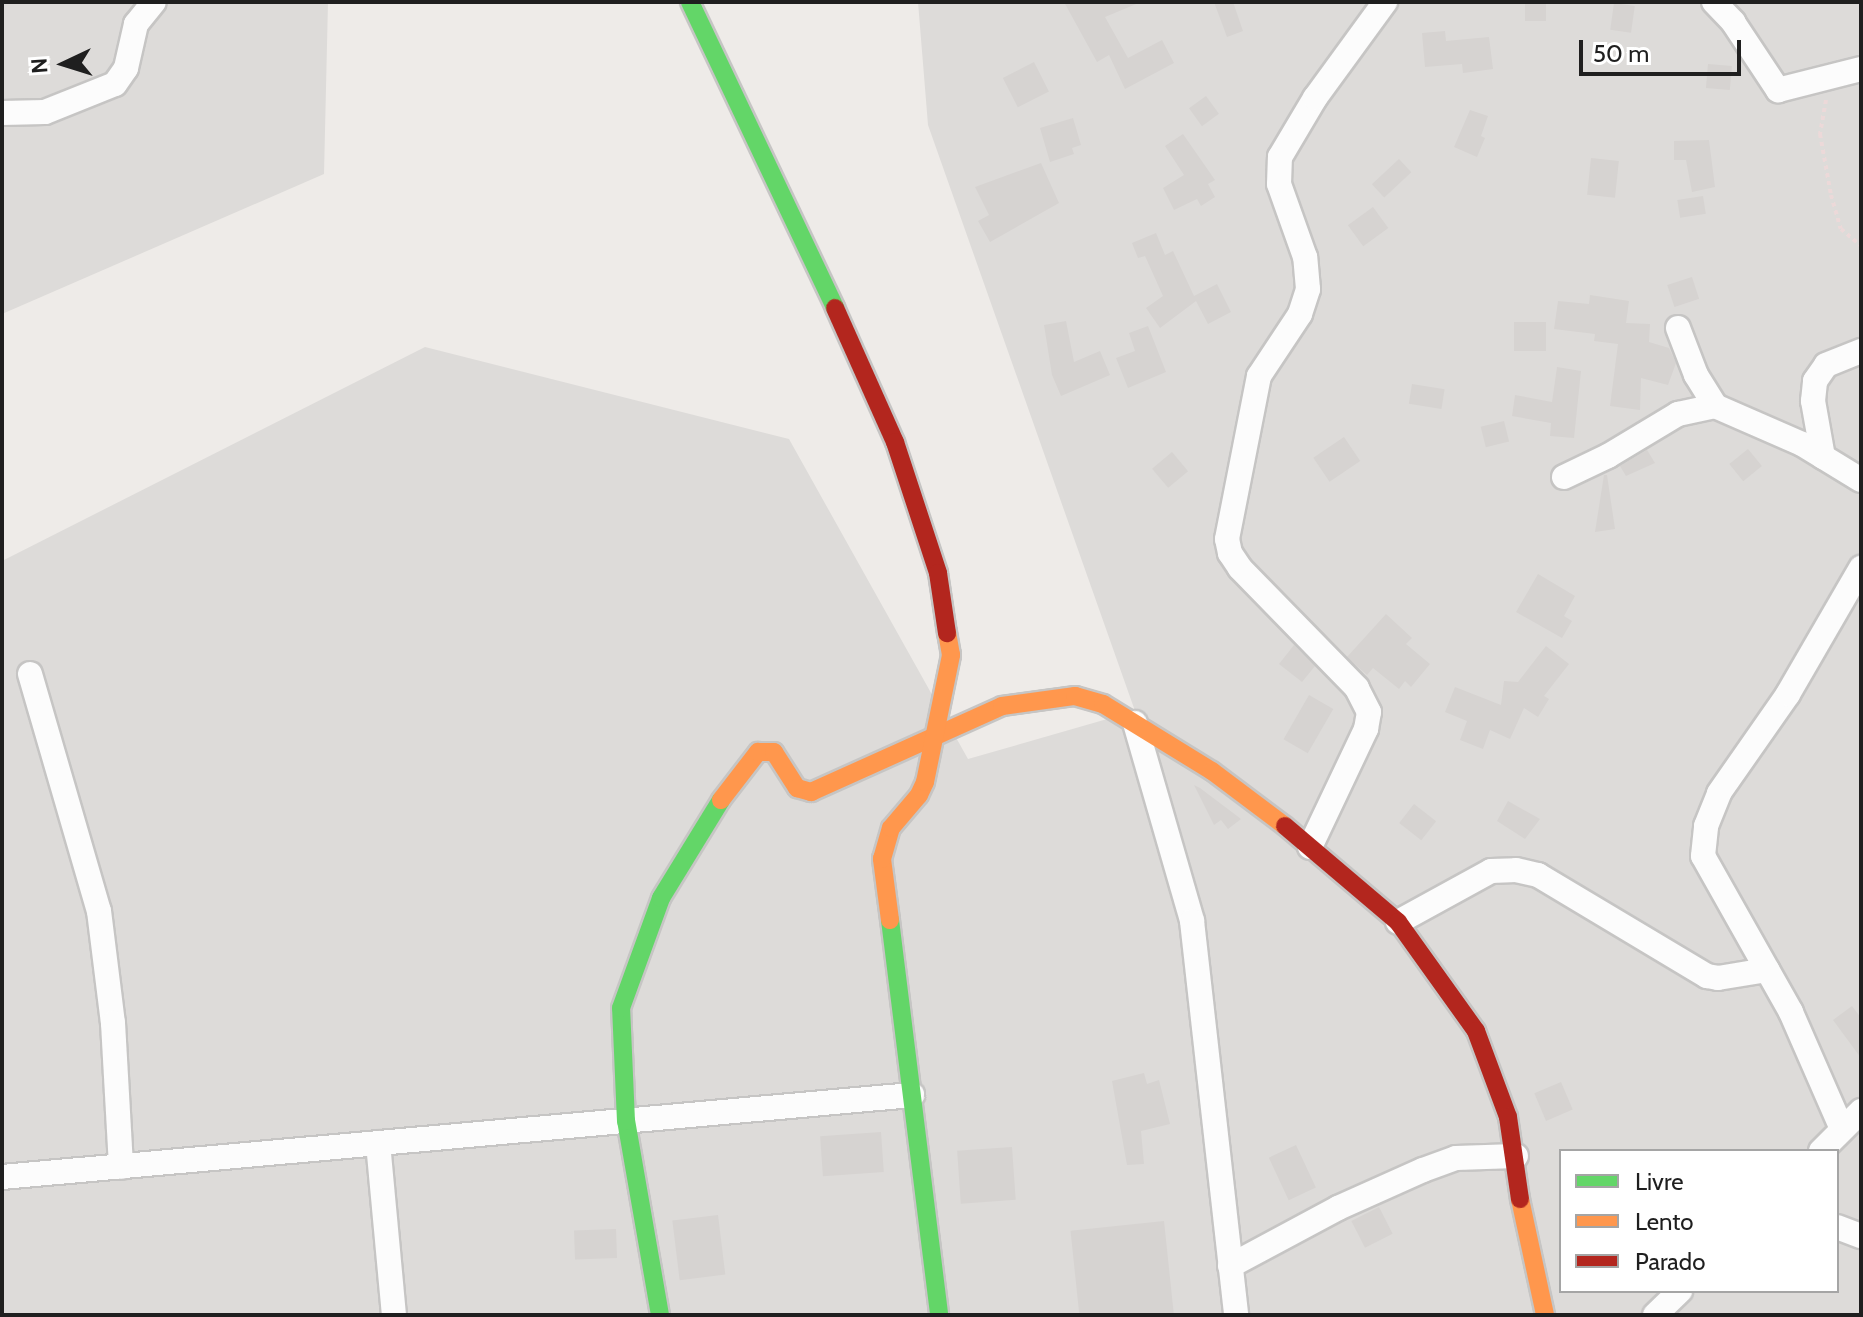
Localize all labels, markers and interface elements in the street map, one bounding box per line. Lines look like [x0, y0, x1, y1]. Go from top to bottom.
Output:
north arrow [24, 24, 104, 104]
scale bar [1583, 24, 1745, 74]
text: 50 m [1593, 39, 1649, 68]
text: N [26, 57, 54, 74]
legend [1559, 1149, 1839, 1293]
text: Livre [1635, 1167, 1683, 1196]
text: Lento [1635, 1207, 1694, 1236]
text: Parado [1635, 1247, 1705, 1276]

